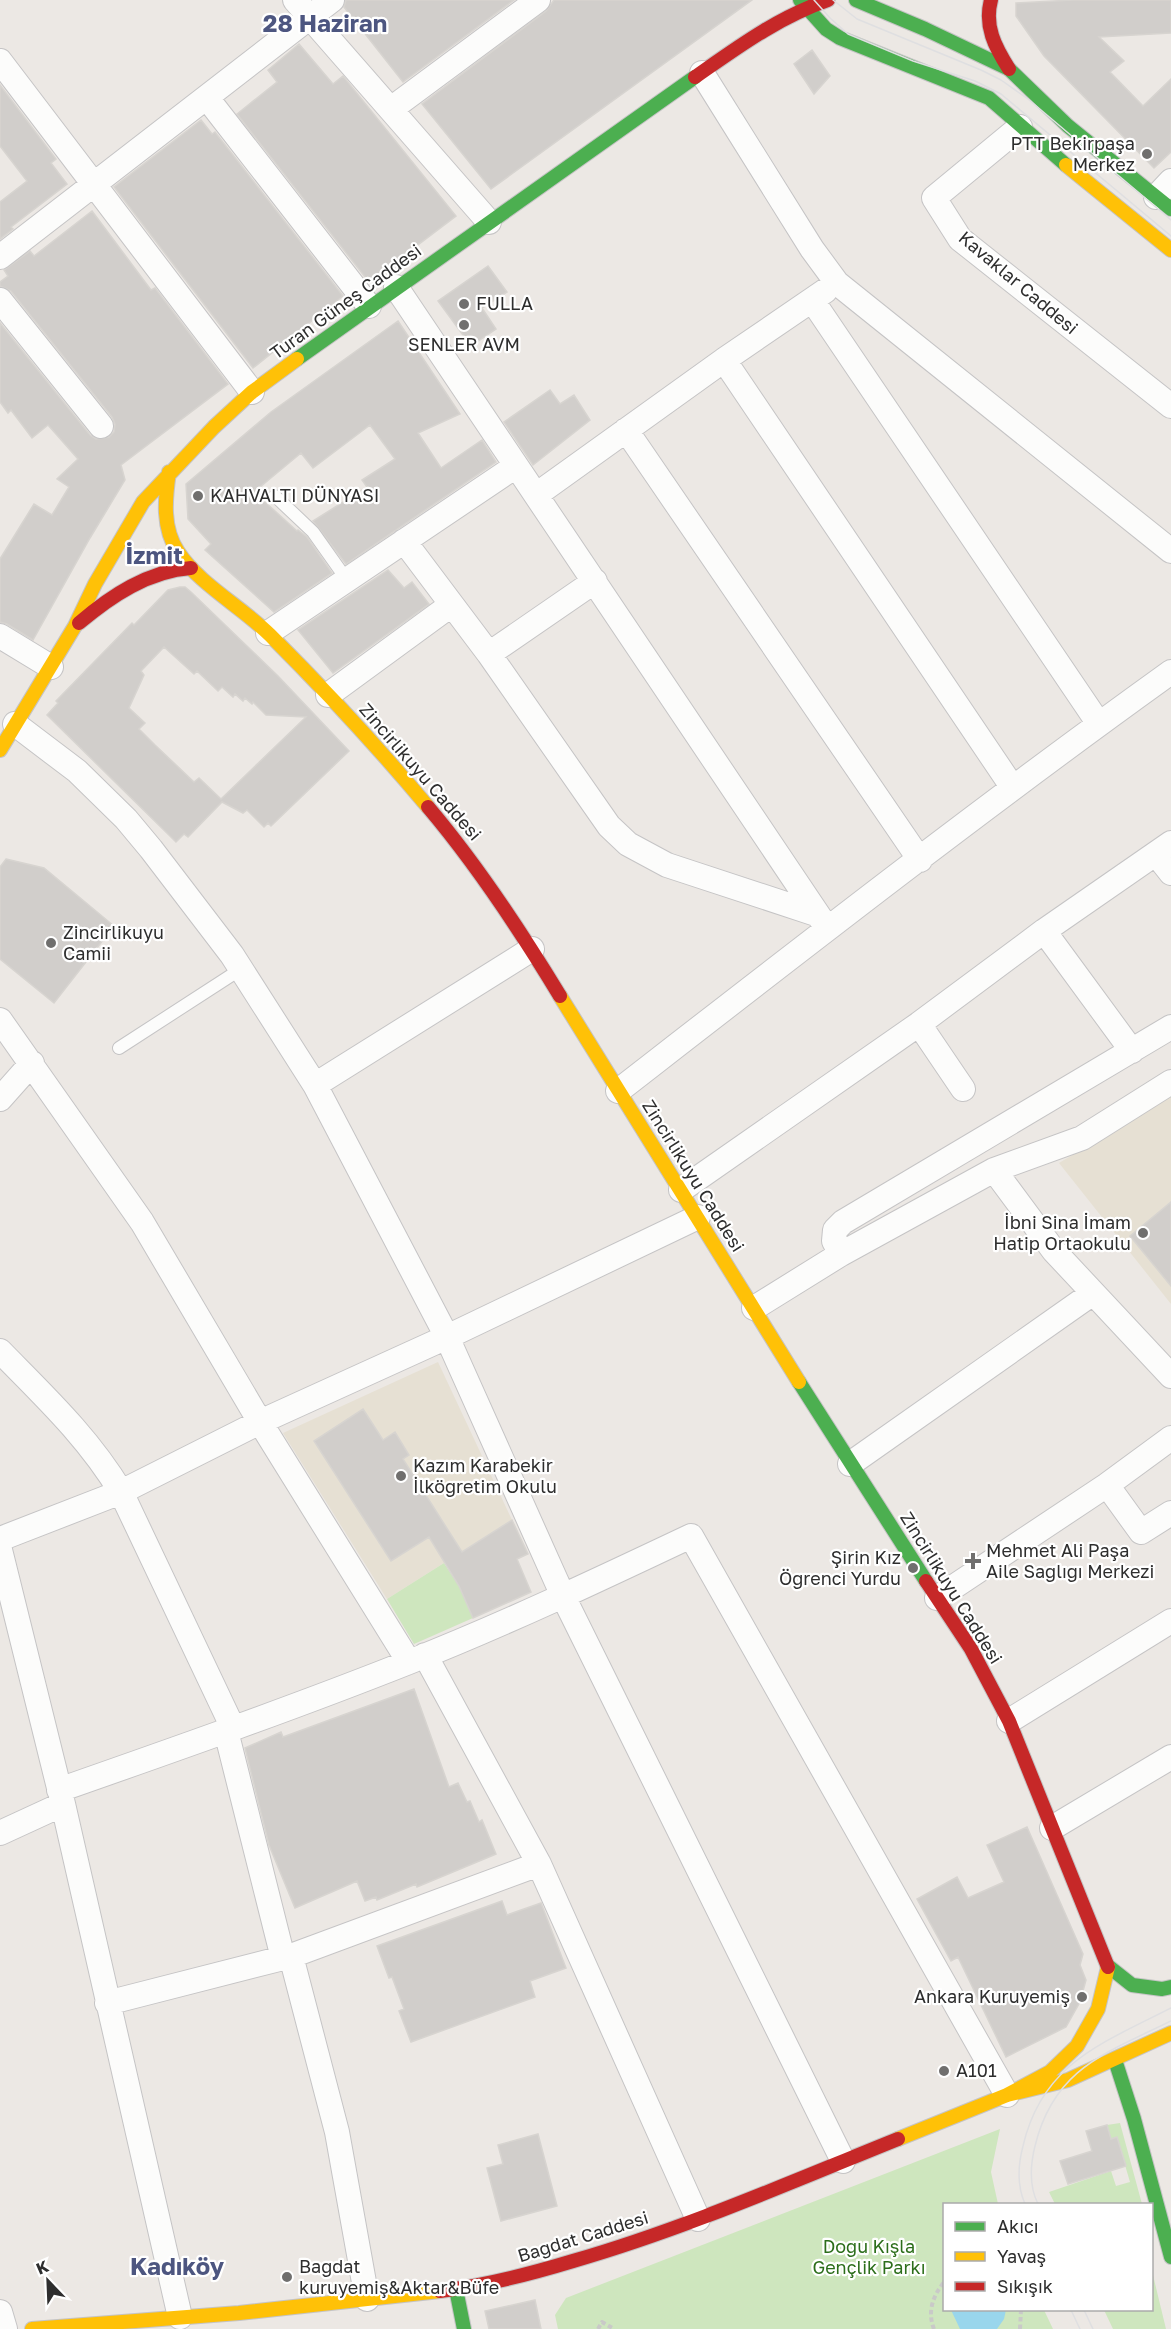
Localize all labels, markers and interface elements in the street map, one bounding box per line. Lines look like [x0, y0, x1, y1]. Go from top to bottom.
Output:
district label: 28 Haziran [263, 8, 387, 37]
place label: PTT Bekirpaşa Merkez [1010, 132, 1135, 175]
marker: PTT Bekirpaşa Merkez [1140, 147, 1154, 161]
street label: Kavaklar Caddesi [955, 226, 1083, 338]
street label: Turan Güneş Caddesi [266, 239, 425, 363]
place label: FULLA [476, 292, 533, 314]
marker: FULLA [457, 297, 471, 311]
marker: SENLER AVM [457, 318, 471, 332]
place label: SENLER AVM [408, 333, 520, 355]
place label: KAHVALTI DÜNYASI [210, 484, 379, 506]
marker: KAHVALTI DÜNYASI [191, 489, 205, 503]
district label: İzmit [125, 540, 183, 569]
street label: Zincirlikuyu Caddesi [355, 698, 486, 845]
place label: Zincirlikuyu Camii [63, 921, 164, 964]
marker: Zincirlikuyu Camii [44, 936, 58, 950]
street label: Zincirlikuyu Caddesi [638, 1096, 749, 1255]
place label: İbni Sina İmam Hatip Ortaokulu [993, 1211, 1131, 1254]
marker: İbni Sina İmam Hatip Ortaokulu [1136, 1226, 1150, 1240]
place label: Kazım Karabekir İlköğretim Okulu [413, 1454, 557, 1497]
marker: Kazım Karabekir İlköğretim Okulu [394, 1469, 408, 1483]
street label: Zincirlikuyu Caddesi [896, 1508, 1007, 1667]
place label: Mehmet Ali Paşa Aile Sağlığı Merkezi [986, 1539, 1154, 1582]
place label: Şirin Kız Öğrenci Yurdu [779, 1546, 901, 1589]
marker: Mehmet Ali Paşa Aile Sağlığı Merkezi [964, 1552, 982, 1570]
marker: Şirin Kız Öğrenci Yurdu [906, 1561, 920, 1575]
place label: Ankara Kuruyemiş [914, 1985, 1070, 2007]
marker: Ankara Kuruyemiş [1075, 1990, 1089, 2004]
place label: A101 [956, 2059, 997, 2081]
marker: A101 [937, 2064, 951, 2078]
legend [943, 2203, 1153, 2311]
street label: Bağdat Caddesi [515, 2206, 651, 2266]
text: Akıcı [997, 2215, 1039, 2237]
park label: Doğu Kışla Gençlik Parkı [812, 2235, 926, 2278]
text: Yavaş [997, 2245, 1046, 2267]
north arrow [18, 2251, 78, 2311]
district label: Kadıköy [130, 2251, 225, 2280]
place label: Bağdat kuruyemiş&Aktar&Büfe [299, 2255, 499, 2298]
text: K [33, 2256, 52, 2279]
marker: Bağdat kuruyemiş&Aktar&Büfe [280, 2270, 294, 2284]
text: Sıkışık [997, 2275, 1053, 2297]

